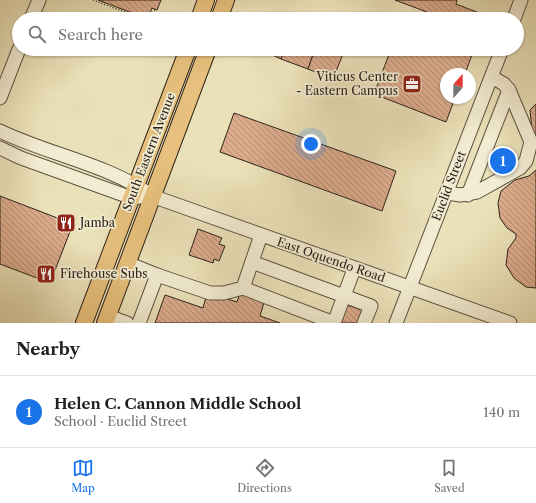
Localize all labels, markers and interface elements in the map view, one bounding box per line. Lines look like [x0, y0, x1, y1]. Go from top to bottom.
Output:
search box [12, 12, 524, 56]
icon: search [26, 23, 48, 45]
text: Search here [58, 25, 143, 44]
north arrow [440, 68, 476, 104]
place label: Viticus Center - Eastern Campus [296, 69, 398, 98]
office icon: Viticus Center - Eastern Campus [401, 73, 423, 95]
street label: South Eastern Avenue [119, 90, 178, 213]
your location [301, 134, 321, 154]
pin: 1 [490, 146, 516, 176]
street label: Euclid Street [428, 148, 469, 223]
restaurant icon: Jamba [55, 212, 77, 234]
place label: Jamba [78, 215, 116, 230]
street label: East Oquendo Road [275, 234, 388, 285]
restaurant icon: Firehouse Subs [35, 263, 57, 285]
place label: Firehouse Subs [60, 266, 148, 281]
text: Nearby [16, 339, 80, 359]
text: Helen C. Cannon Middle School [54, 394, 301, 413]
text: 1 [26, 404, 32, 420]
text: 140 m [483, 404, 520, 420]
text: School · Euclid Street [54, 413, 187, 429]
tab: Map [71, 457, 95, 495]
tab: Directions [237, 457, 292, 495]
tab: Saved [434, 457, 465, 495]

